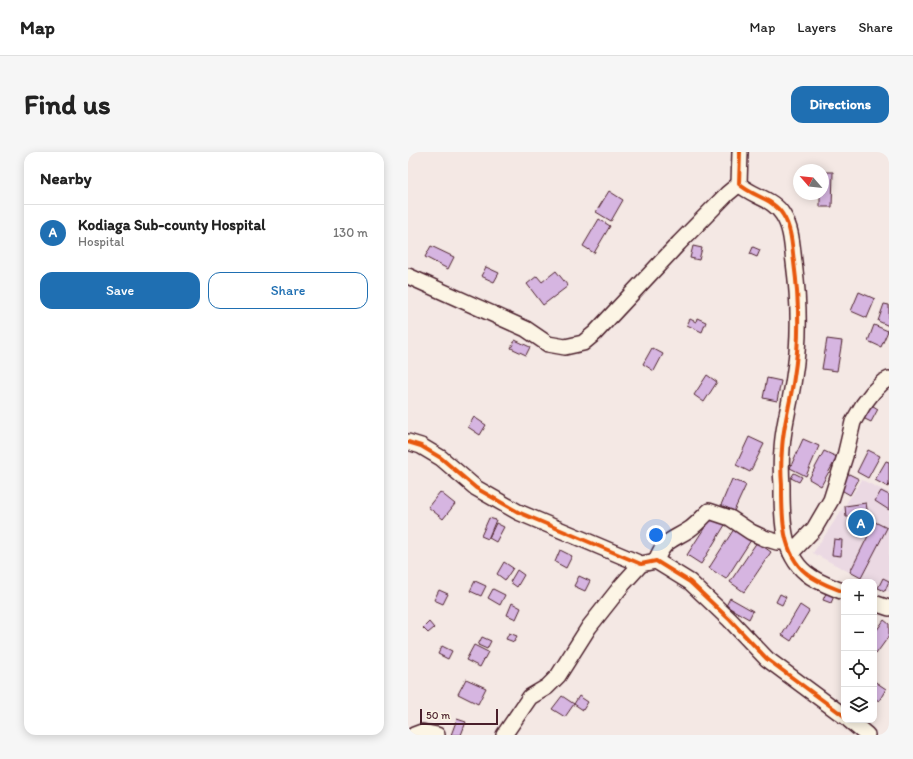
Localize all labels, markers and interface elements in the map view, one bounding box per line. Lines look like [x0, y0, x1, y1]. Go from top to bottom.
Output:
text: Map [20, 16, 55, 39]
text: Map [750, 19, 775, 36]
text: Layers [797, 19, 836, 36]
text: Share [858, 19, 893, 36]
button: Directions [791, 86, 889, 123]
text: Find us [24, 87, 111, 121]
north arrow [793, 164, 829, 200]
text: Nearby [40, 168, 92, 188]
text: Kodiaga Sub-county Hospital [78, 216, 266, 234]
text: A [49, 225, 57, 240]
text: 130 m [333, 225, 368, 240]
text: Hospital [78, 234, 125, 249]
button: Save [40, 272, 200, 309]
button: Share [208, 272, 368, 309]
pin: A [848, 508, 874, 538]
your location [646, 525, 666, 545]
map controls [841, 579, 877, 723]
button: + [841, 579, 877, 615]
button: − [841, 615, 877, 651]
button: locate [841, 651, 877, 687]
button: layers [841, 687, 877, 723]
scale bar [420, 707, 498, 726]
text: 50 m [426, 709, 450, 722]

